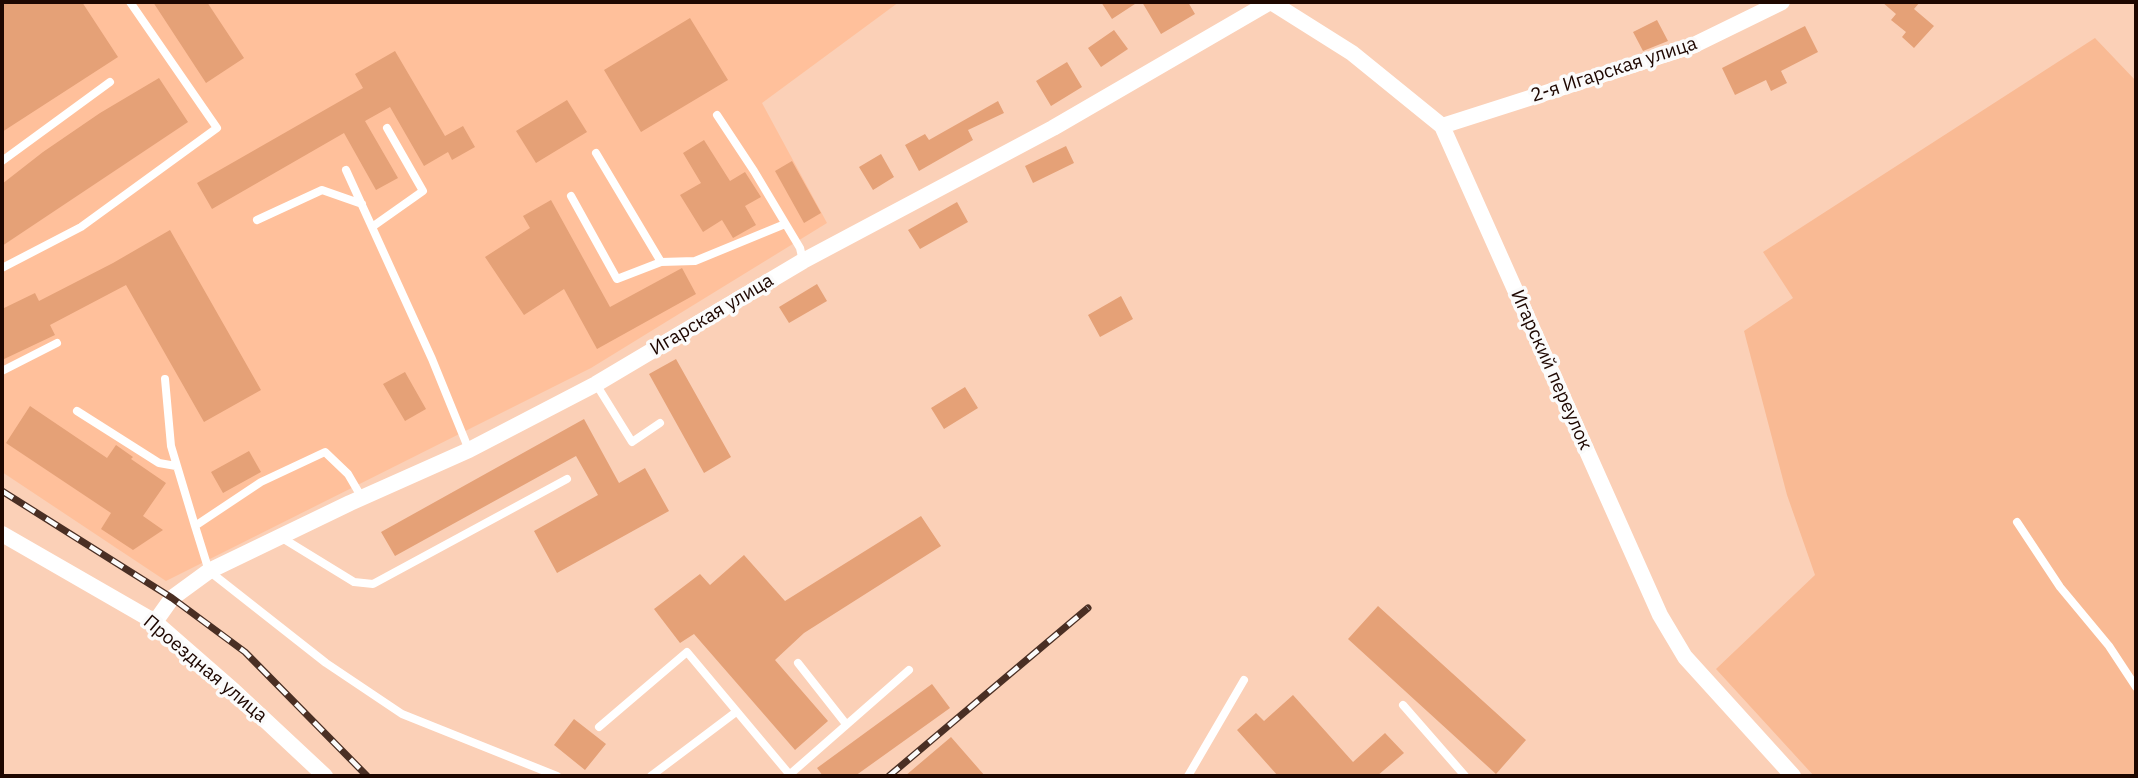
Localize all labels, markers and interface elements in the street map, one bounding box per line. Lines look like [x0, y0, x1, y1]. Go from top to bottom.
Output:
street label: 2-я Игарская улица [1528, 32, 1700, 108]
street label: Игарская улица [646, 269, 778, 361]
street label: Игарский переулок [1505, 286, 1597, 454]
street label: Проездная улица [138, 611, 272, 727]

